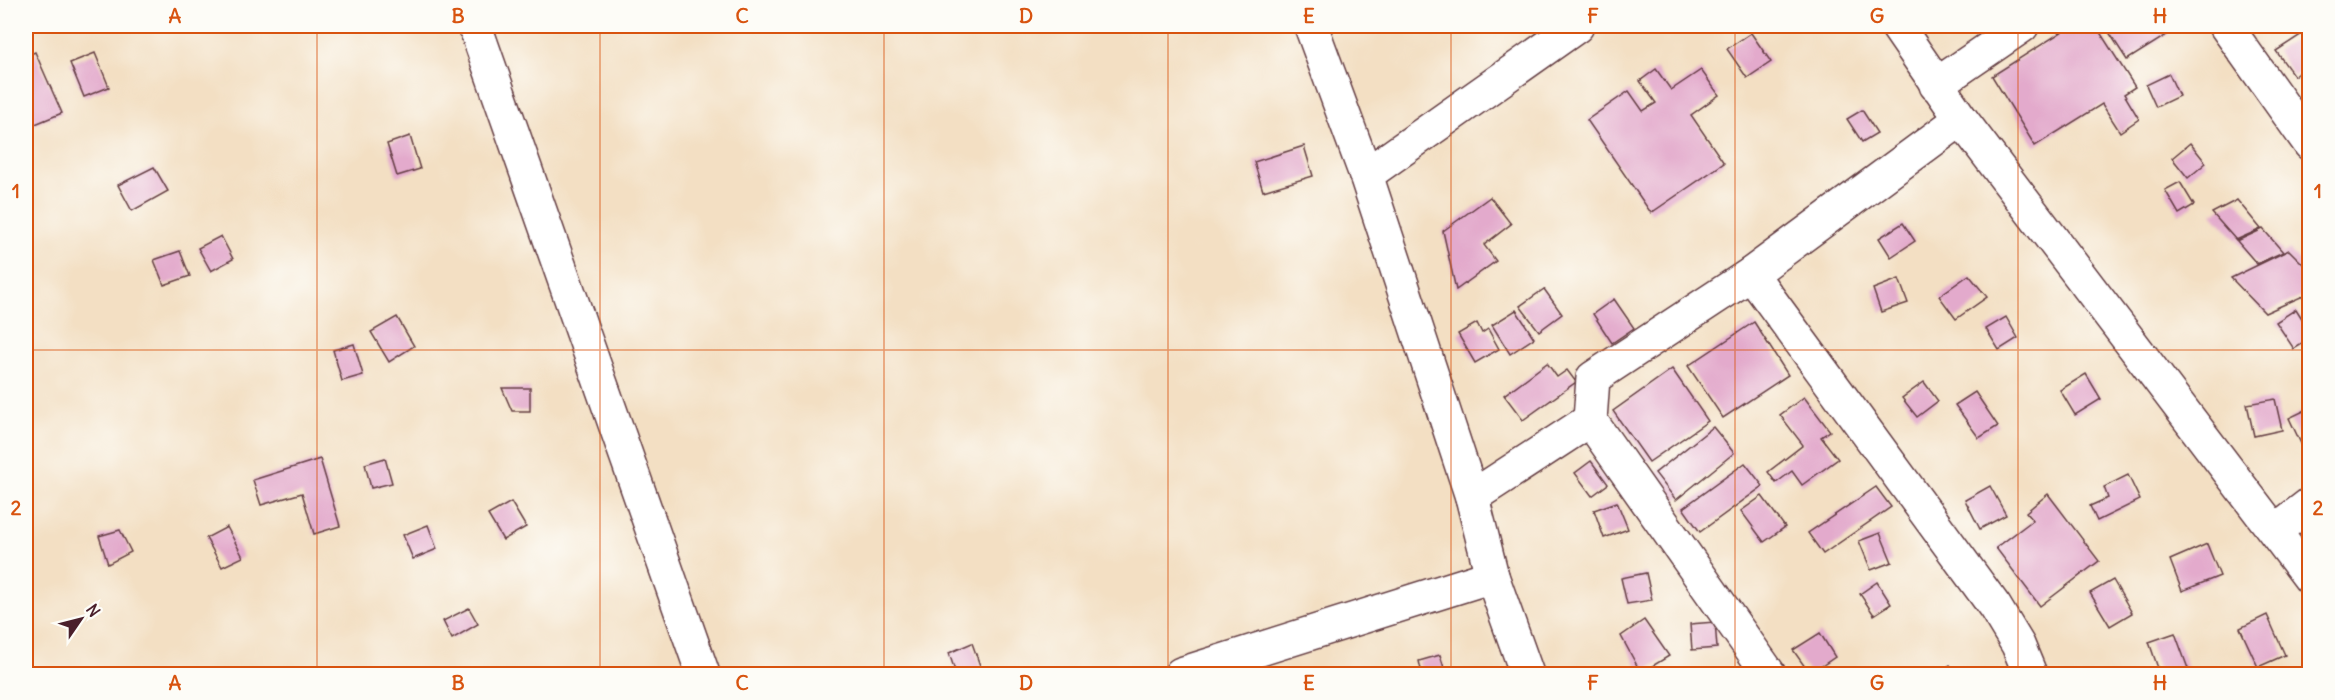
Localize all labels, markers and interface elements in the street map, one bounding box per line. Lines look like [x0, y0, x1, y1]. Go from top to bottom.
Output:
text: A [169, 3, 182, 28]
text: B [451, 3, 465, 28]
text: C [735, 3, 749, 28]
text: D [1019, 3, 1033, 28]
text: E [1303, 3, 1315, 28]
text: F [1587, 3, 1599, 28]
text: G [1870, 3, 1884, 28]
text: H [2153, 3, 2167, 28]
text: 1 [12, 178, 20, 203]
text: 1 [2314, 178, 2322, 203]
text: 2 [11, 495, 22, 520]
text: 2 [2313, 495, 2324, 520]
north arrow [51, 589, 111, 649]
text: N [82, 600, 105, 621]
text: A [169, 670, 182, 695]
text: B [451, 670, 465, 695]
text: C [735, 670, 749, 695]
text: D [1019, 670, 1033, 695]
text: E [1303, 670, 1315, 695]
text: F [1587, 670, 1599, 695]
text: G [1870, 670, 1884, 695]
text: H [2153, 670, 2167, 695]

